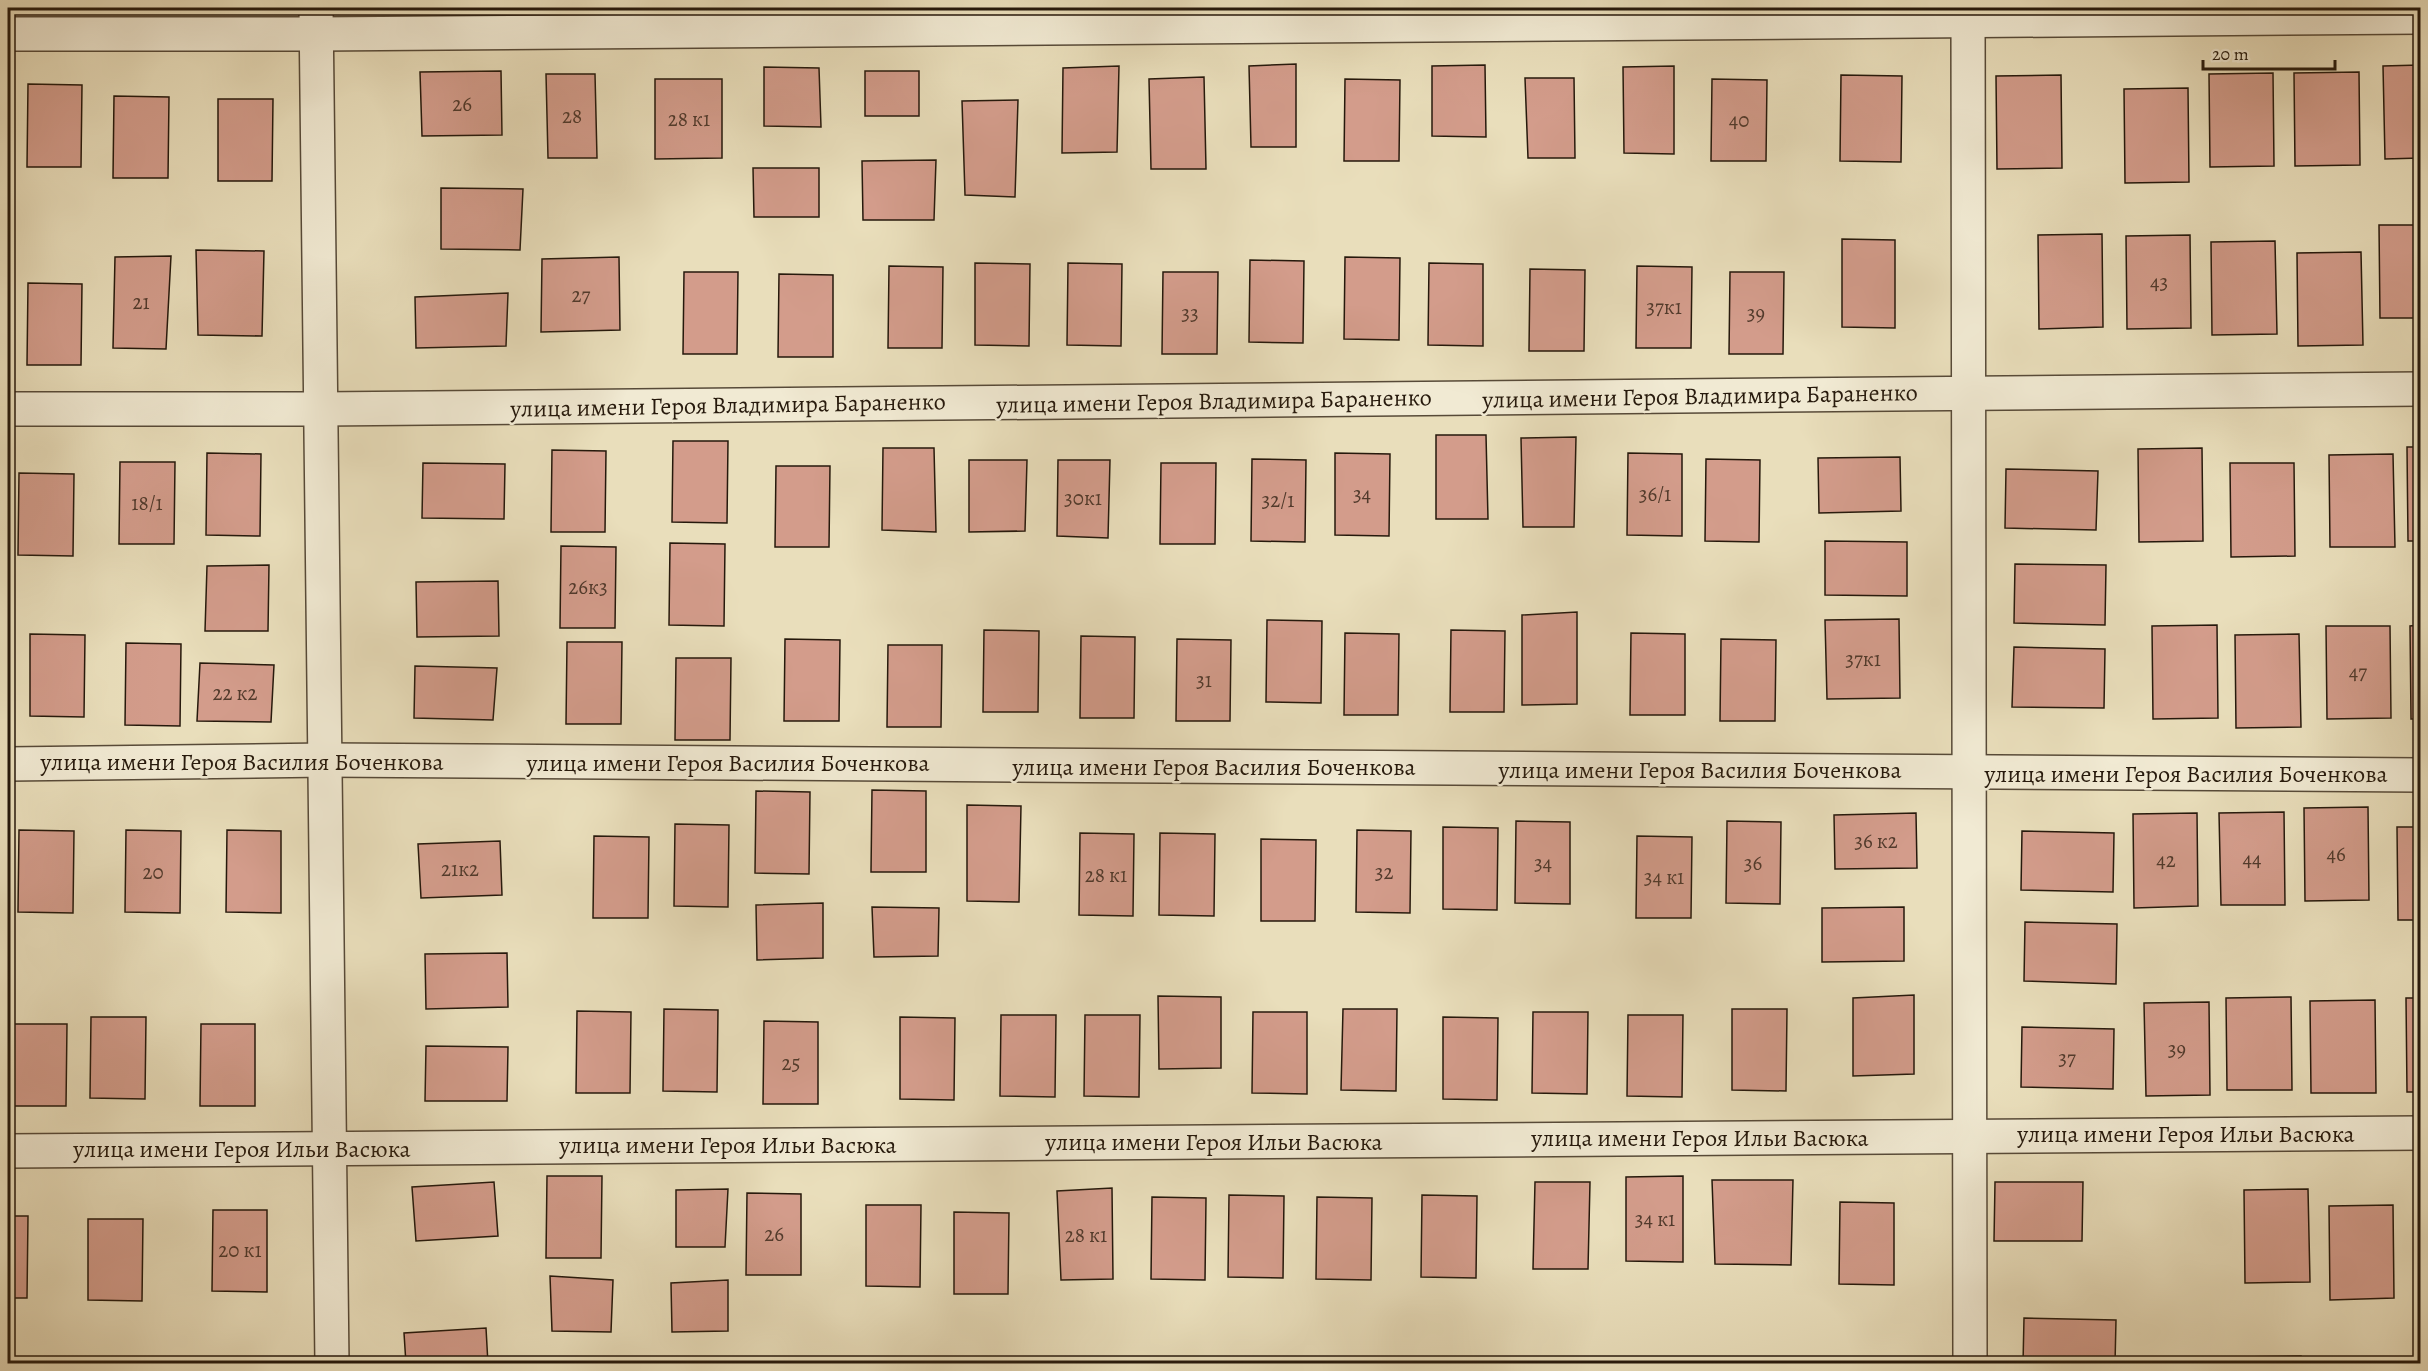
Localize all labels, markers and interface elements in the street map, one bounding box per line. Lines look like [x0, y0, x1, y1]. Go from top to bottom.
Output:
scale bar [2203, 33, 2335, 71]
text: 20 m [2212, 42, 2249, 66]
house number: 26 [452, 90, 472, 118]
house number: 28 [562, 102, 582, 130]
house number: 28 к1 [668, 105, 710, 133]
house number: 40 [1729, 106, 1749, 134]
house number: 43 [2150, 268, 2168, 296]
house number: 27 [572, 281, 591, 309]
house number: 21 [132, 288, 150, 316]
house number: 37к1 [1646, 293, 1682, 321]
house number: 33 [1181, 299, 1199, 327]
house number: 39 [1747, 299, 1765, 327]
street label: улица имени Героя Владимира Бараненко [1481, 376, 1918, 416]
street label: улица имени Героя Владимира Бараненко [995, 381, 1432, 421]
street label: улица имени Героя Владимира Бараненко [509, 385, 946, 425]
house number: 34 [1353, 480, 1371, 508]
house number: 36/1 [1639, 480, 1671, 508]
house number: 30к1 [1064, 484, 1102, 512]
house number: 32/1 [1262, 486, 1294, 514]
house number: 18/1 [131, 489, 163, 517]
house number: 26к3 [568, 573, 608, 601]
house number: 37к1 [1845, 645, 1881, 673]
house number: 47 [2349, 658, 2367, 686]
house number: 31 [1196, 666, 1212, 694]
house number: 22 к2 [213, 679, 258, 707]
street label: улица имени Героя Василия Боченкова [39, 746, 444, 778]
street label: улица имени Героя Василия Боченкова [525, 747, 930, 779]
street label: улица имени Героя Василия Боченкова [1011, 751, 1416, 783]
street label: улица имени Героя Василия Боченкова [1497, 754, 1902, 786]
street label: улица имени Героя Василия Боченкова [1983, 758, 2388, 790]
house number: 36 к2 [1854, 827, 1898, 855]
house number: 46 [2326, 840, 2346, 868]
house number: 44 [2242, 845, 2262, 873]
house number: 42 [2156, 846, 2176, 874]
house number: 34 [1534, 849, 1552, 877]
house number: 36 [1744, 849, 1763, 877]
house number: 21к2 [441, 855, 479, 883]
house number: 20 [142, 858, 164, 886]
house number: 32 [1375, 858, 1393, 886]
house number: 28 к1 [1085, 861, 1127, 889]
house number: 34 к1 [1644, 863, 1684, 891]
house number: 39 [2168, 1035, 2186, 1063]
house number: 37 [2058, 1044, 2076, 1072]
house number: 25 [781, 1049, 801, 1077]
street label: улица имени Героя Ильи Васюка [2016, 1118, 2355, 1150]
street label: улица имени Героя Ильи Васюка [1530, 1122, 1869, 1154]
street label: улица имени Героя Ильи Васюка [1044, 1126, 1383, 1158]
street label: улица имени Героя Ильи Васюка [558, 1129, 897, 1161]
street label: улица имени Героя Ильи Васюка [72, 1133, 411, 1165]
house number: 34 к1 [1635, 1205, 1675, 1233]
house number: 26 [764, 1220, 784, 1248]
house number: 28 к1 [1065, 1221, 1107, 1249]
house number: 20 к1 [218, 1236, 262, 1264]

